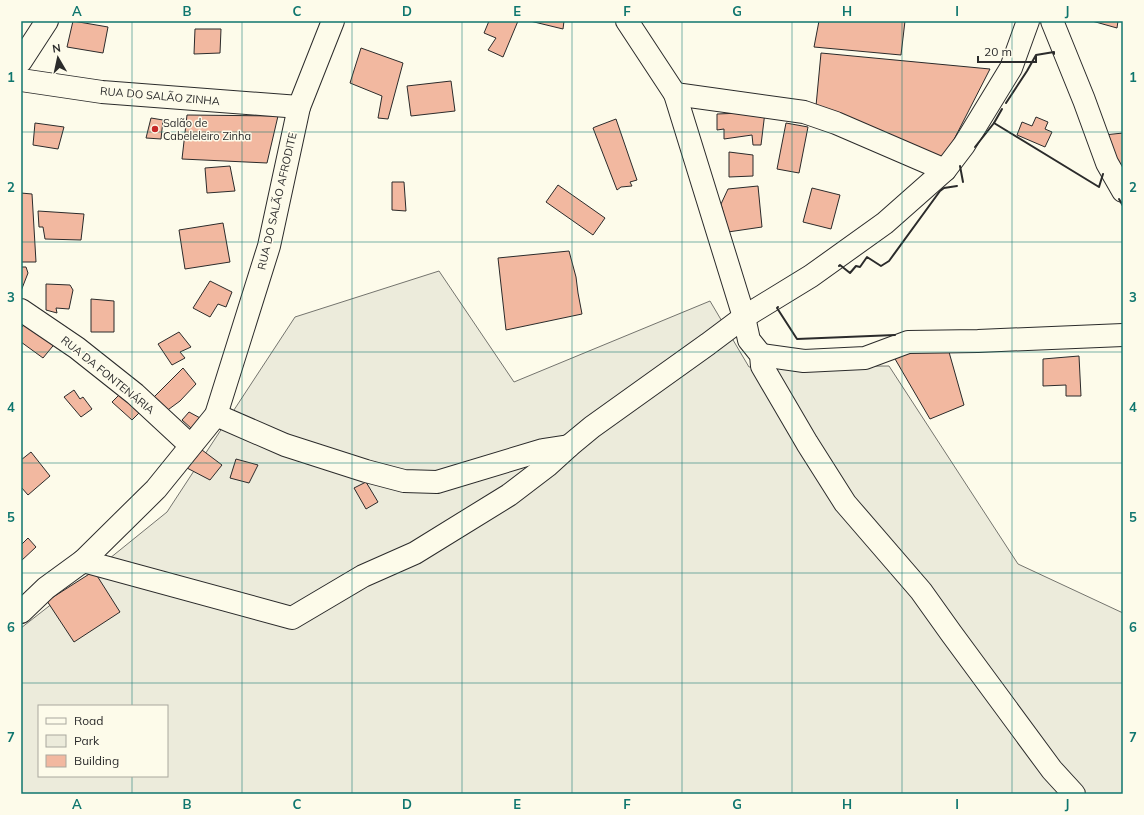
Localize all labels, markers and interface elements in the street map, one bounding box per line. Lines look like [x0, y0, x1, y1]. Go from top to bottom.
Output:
text: A [72, 3, 82, 19]
text: B [183, 3, 192, 19]
text: C [293, 3, 302, 19]
text: D [402, 3, 412, 19]
text: E [513, 3, 521, 19]
text: F [623, 3, 631, 19]
text: G [732, 3, 742, 19]
text: H [842, 3, 852, 19]
text: I [955, 3, 959, 19]
text: J [1065, 3, 1069, 19]
north arrow [38, 38, 78, 78]
scale bar [978, 38, 1036, 64]
text: N [51, 41, 62, 56]
text: 20 m [984, 44, 1012, 59]
text: 1 [7, 69, 15, 85]
text: 1 [1129, 69, 1137, 85]
street label: RUA DO SALÃO ZINHA [99, 84, 221, 108]
place label: Salão de Cabeleleiro Zinha [163, 116, 251, 143]
marker: Salão de Cabeleleiro Zinha [150, 124, 160, 134]
street label: RUA DO SALÃO AFRODITE [254, 131, 300, 271]
text: 2 [7, 179, 15, 195]
text: 2 [1129, 179, 1137, 195]
text: 3 [7, 289, 15, 305]
text: 3 [1129, 289, 1137, 305]
street label: RUA DA FONTENÁRIA [58, 333, 158, 417]
text: 4 [7, 399, 15, 415]
text: 4 [1129, 399, 1137, 415]
text: 5 [7, 509, 15, 525]
text: 5 [1129, 509, 1137, 525]
text: 6 [7, 619, 15, 635]
text: 6 [1129, 619, 1137, 635]
legend [38, 705, 168, 777]
text: Road [74, 713, 103, 728]
text: 7 [7, 729, 15, 745]
text: 7 [1129, 729, 1137, 745]
text: Park [74, 733, 100, 748]
text: Building [74, 753, 119, 768]
text: A [72, 796, 82, 812]
text: B [183, 796, 192, 812]
text: C [293, 796, 302, 812]
text: D [402, 796, 412, 812]
text: E [513, 796, 521, 812]
text: F [623, 796, 631, 812]
text: G [732, 796, 742, 812]
text: H [842, 796, 852, 812]
text: I [955, 796, 959, 812]
text: J [1065, 796, 1069, 812]

